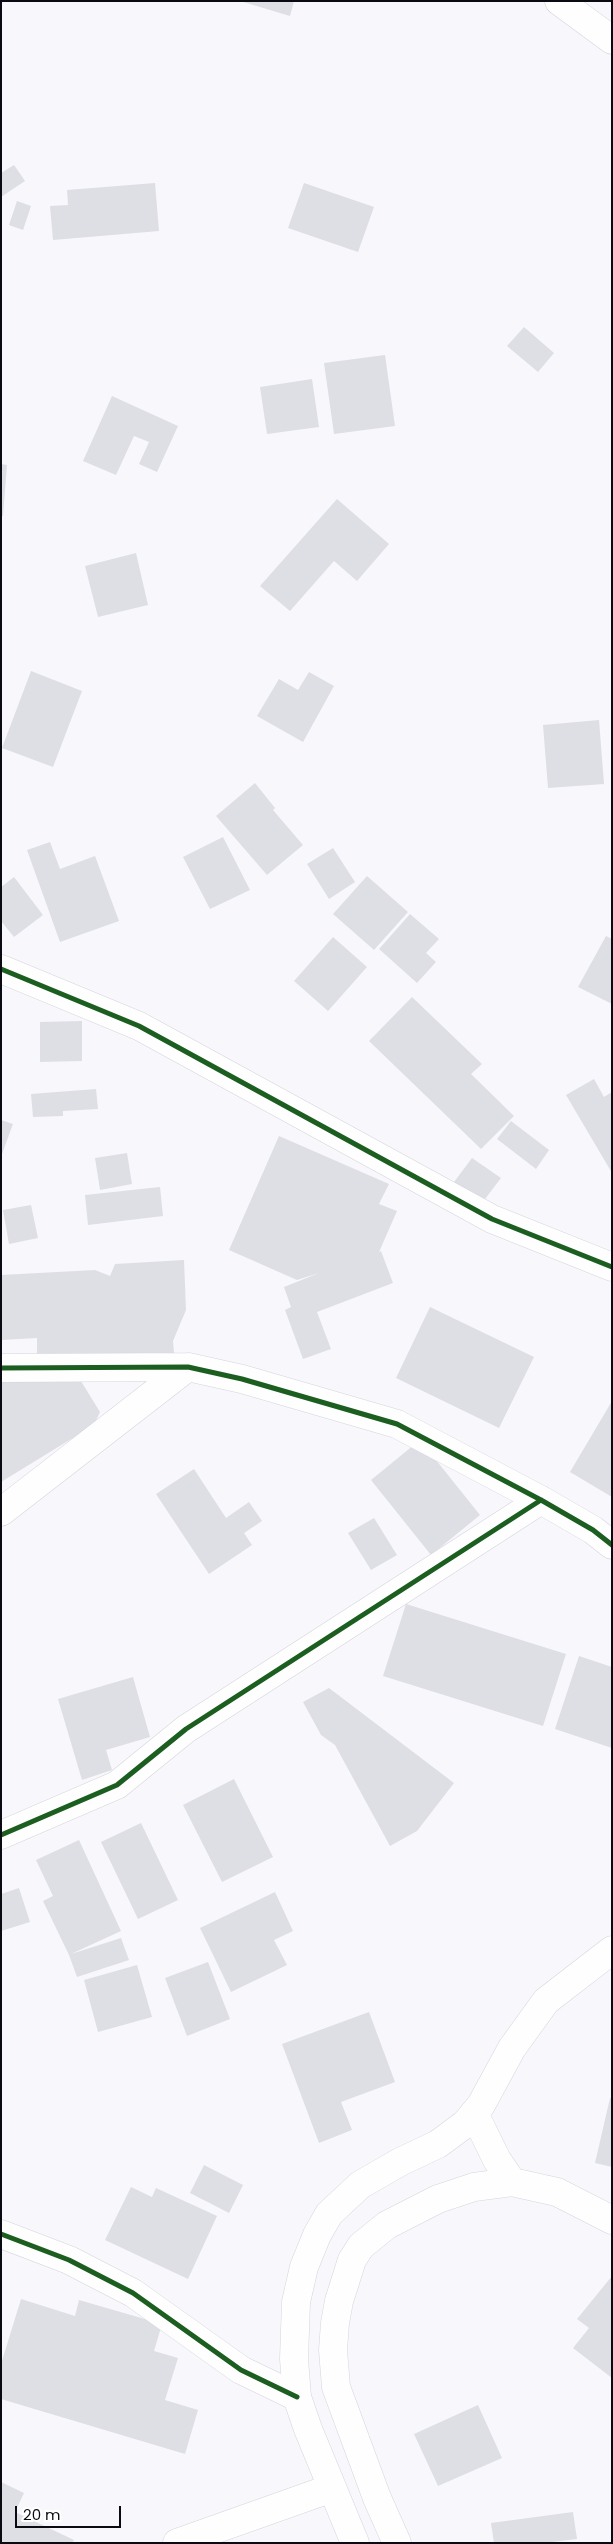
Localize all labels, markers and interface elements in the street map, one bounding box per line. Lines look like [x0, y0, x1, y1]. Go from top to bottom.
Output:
scale bar [18, 2496, 124, 2528]
text: 20 m [23, 2504, 61, 2525]

